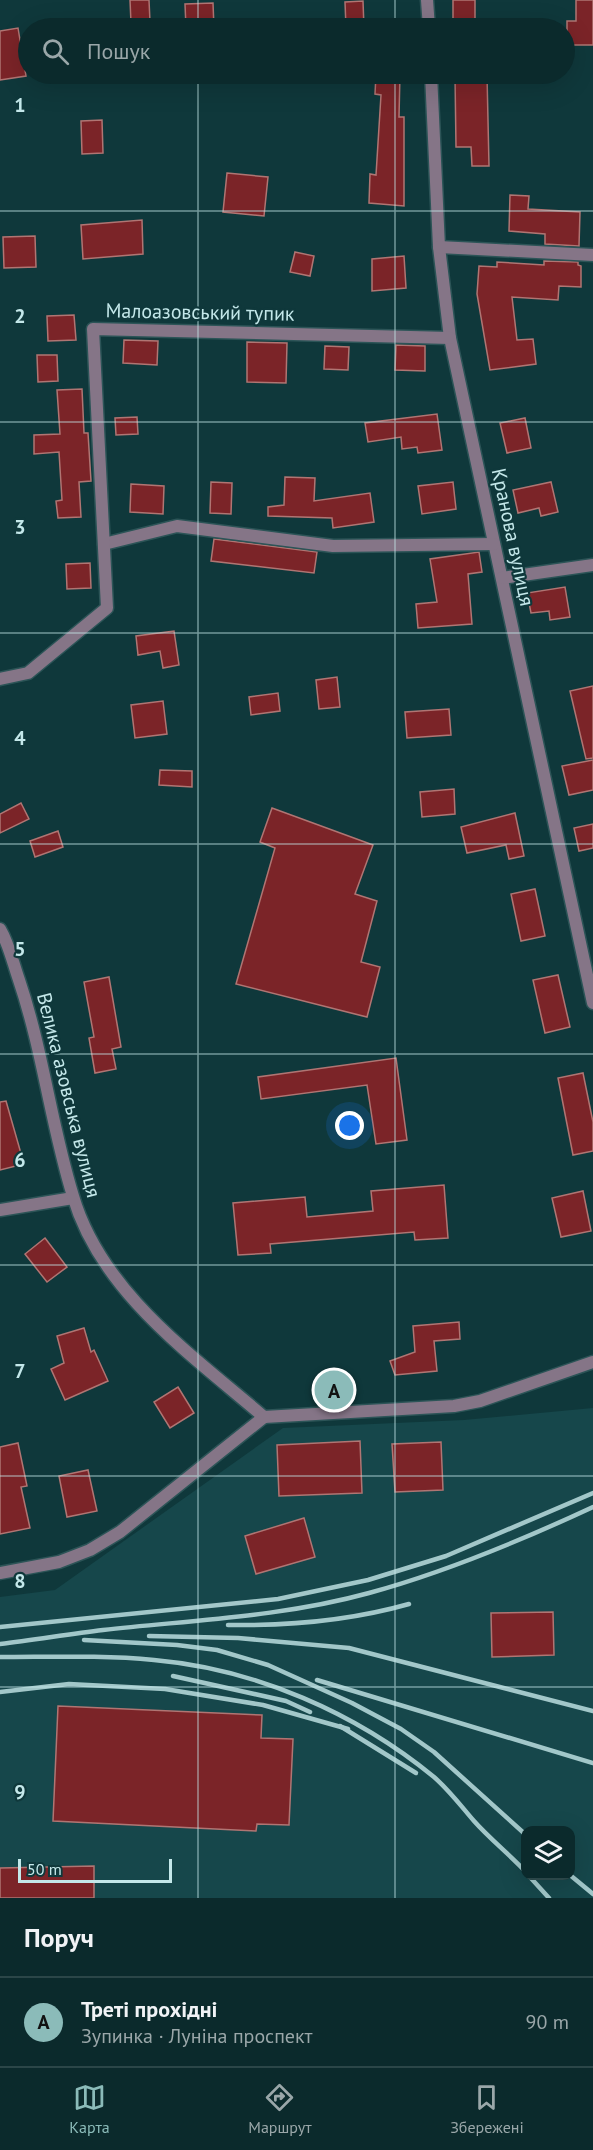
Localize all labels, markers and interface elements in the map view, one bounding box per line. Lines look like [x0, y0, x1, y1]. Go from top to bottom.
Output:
search box [18, 18, 575, 84]
icon: search [39, 35, 72, 68]
text: Пошук [87, 37, 150, 65]
text: 1 [14, 92, 26, 118]
street label: Малоазовський тупик [105, 297, 295, 327]
text: 2 [14, 303, 26, 329]
street label: Кранова вулиця [486, 466, 540, 608]
text: 3 [14, 514, 26, 540]
text: 4 [14, 725, 26, 751]
text: 5 [14, 936, 26, 962]
street label: Велика азовська вулиця [31, 990, 107, 1200]
your location [335, 1111, 364, 1140]
text: 6 [14, 1147, 26, 1173]
text: 7 [14, 1358, 26, 1384]
pin: A [314, 1368, 354, 1412]
text: 8 [14, 1568, 26, 1594]
text: 9 [14, 1779, 26, 1805]
map controls [521, 1826, 575, 1880]
button: layers [521, 1826, 575, 1880]
scale bar [18, 1856, 172, 1884]
text: 50 m [27, 1859, 62, 1879]
text: Поруч [24, 1921, 94, 1954]
text: Треті прохідні [81, 1995, 217, 2023]
text: A [37, 2009, 50, 2035]
text: 90 m [526, 2009, 569, 2035]
text: Зупинка · Луніна проспект [81, 2023, 313, 2049]
tab: Карта [69, 2081, 110, 2137]
tab: Маршрут [248, 2081, 312, 2137]
tab: Збережені [450, 2081, 524, 2137]

